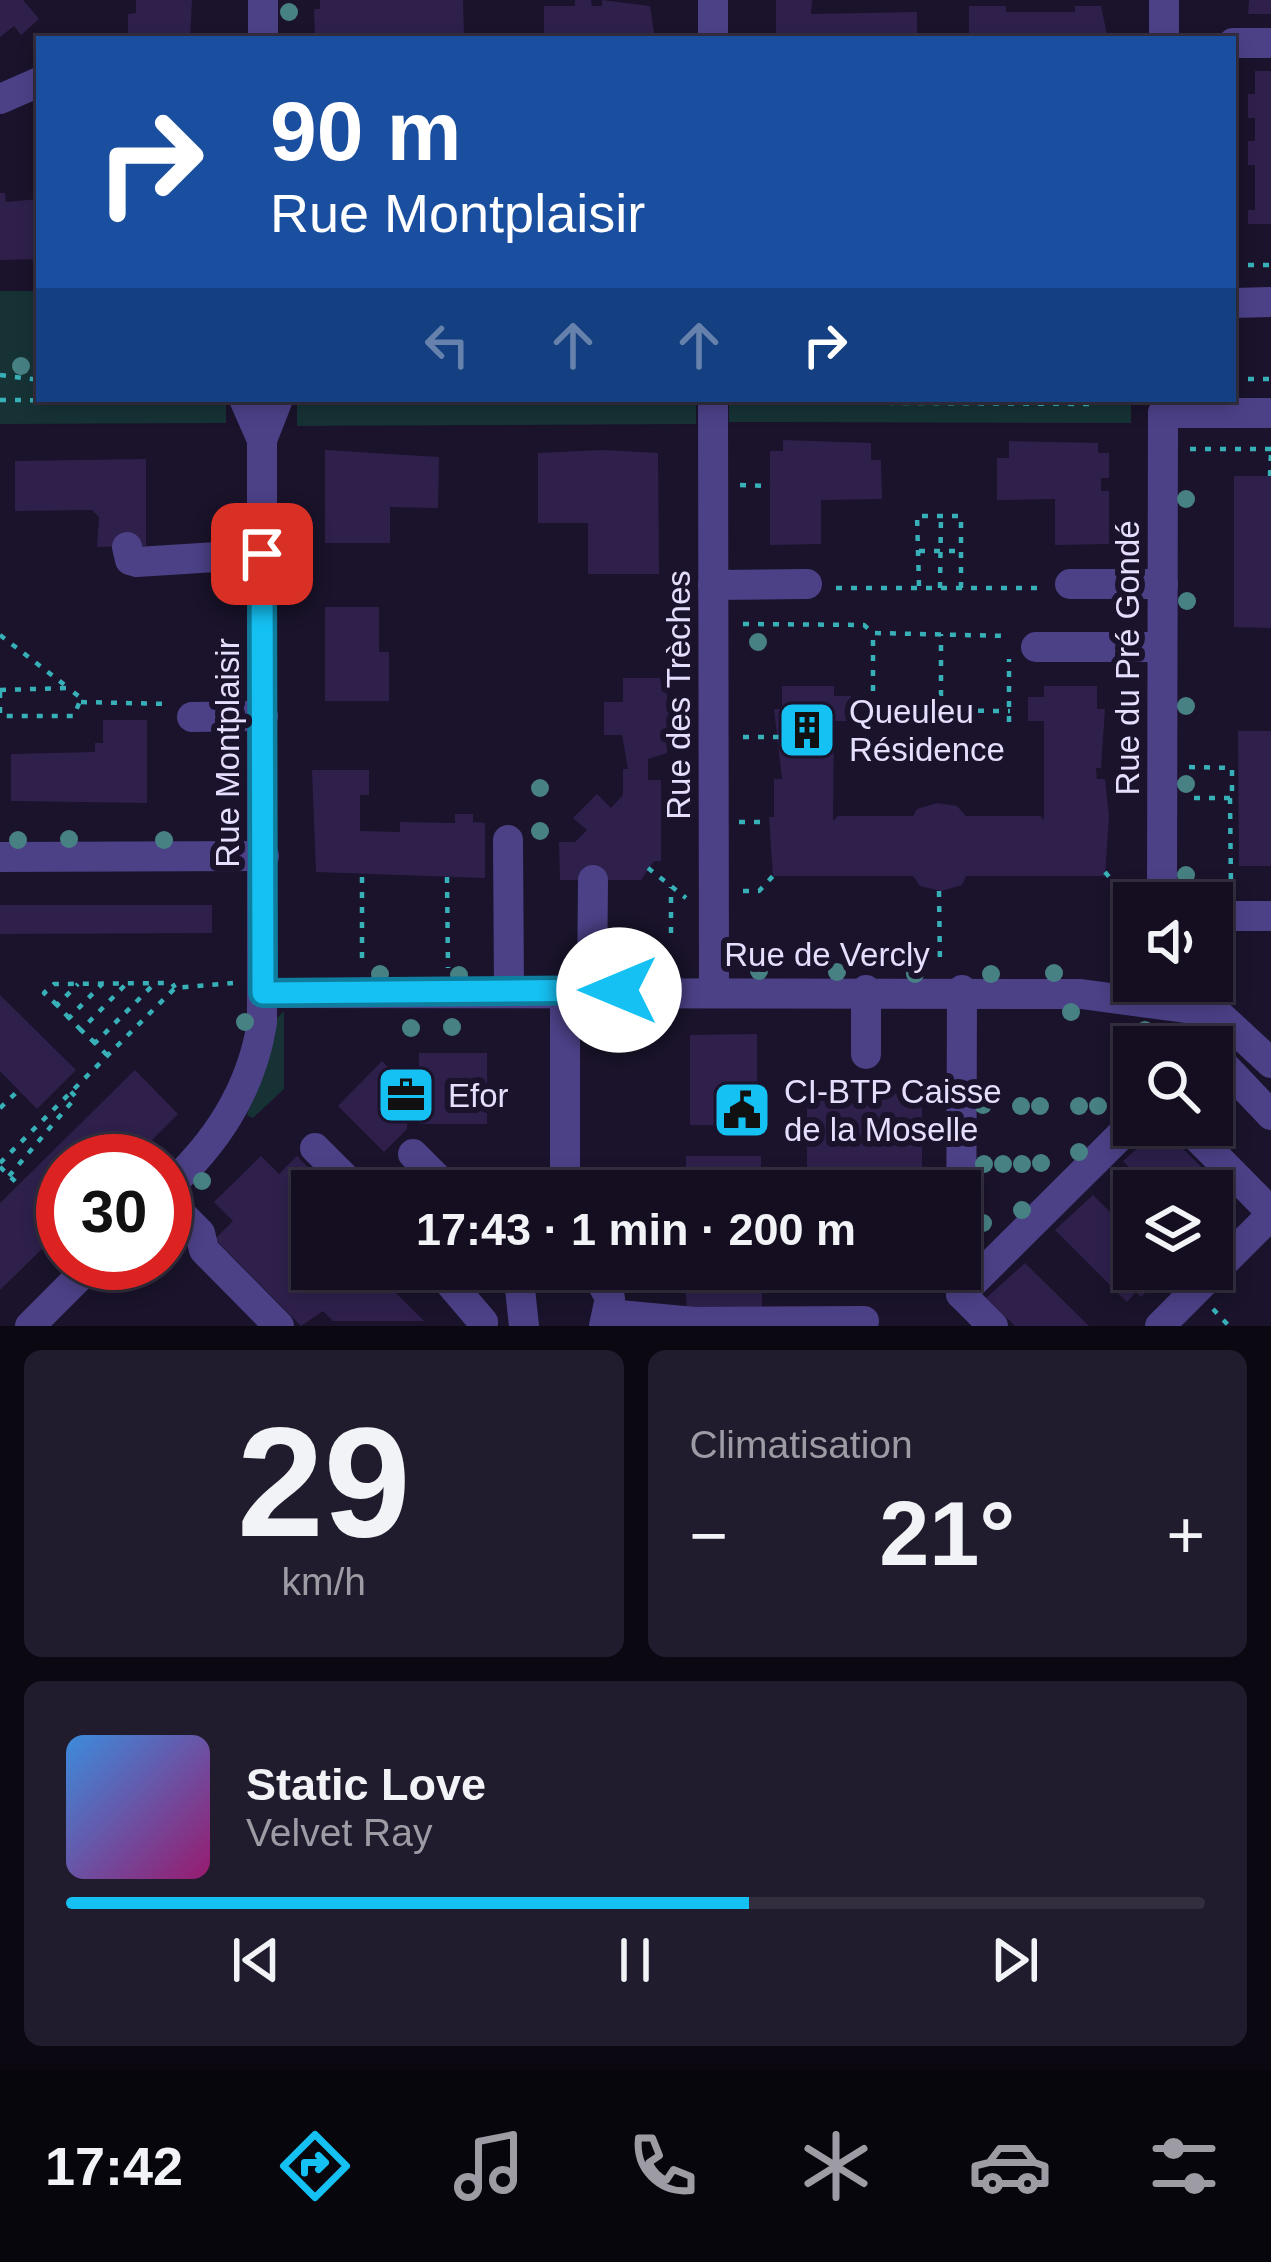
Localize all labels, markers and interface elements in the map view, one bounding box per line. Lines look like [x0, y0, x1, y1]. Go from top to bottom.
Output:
icon: right [72, 84, 228, 240]
text: 90 m [270, 84, 461, 178]
text: Rue Montplaisir [270, 183, 645, 243]
icon: left [414, 312, 480, 378]
icon: ahead [540, 312, 606, 378]
icon: ahead [666, 312, 732, 378]
icon: right [792, 312, 858, 378]
pin [211, 503, 313, 605]
street label: Rue du Pré Gondé [1109, 520, 1146, 796]
icon: arrive [229, 521, 295, 587]
street label: Rue des Trèches [660, 570, 697, 820]
street label: Rue Montplaisir [209, 638, 246, 868]
place label: Queuleu Résidence [849, 693, 1005, 768]
building icon: Queuleu Résidence [776, 699, 838, 761]
map controls [1113, 882, 1233, 1290]
button: sound [1113, 882, 1233, 1002]
position arrow [556, 927, 682, 1053]
street label: Rue de Vercly [724, 936, 930, 973]
button: search [1113, 1026, 1233, 1146]
office icon: Efor [375, 1064, 437, 1126]
place label: CI-BTP Caisse de la Moselle [784, 1073, 1002, 1148]
place label: Efor [448, 1077, 509, 1114]
public building icon: CI-BTP Caisse de la Moselle [711, 1079, 773, 1141]
speed limit sign: 30 [36, 1134, 192, 1290]
button: layers [1113, 1170, 1233, 1290]
text: 17:43 · 1 min · 200 m [416, 1204, 856, 1255]
text: 29 [237, 1395, 411, 1569]
text: Climatisation [690, 1423, 913, 1466]
text: 21° [879, 1484, 1015, 1584]
text: − [690, 1498, 728, 1572]
text: + [1166, 1498, 1205, 1572]
text: km/h [281, 1560, 366, 1603]
text: Static Love [246, 1759, 486, 1810]
text: Velvet Ray [246, 1811, 432, 1854]
icon: previous [223, 1927, 289, 1993]
icon: pause [602, 1927, 668, 1993]
icon: next [982, 1927, 1048, 1993]
icon: directions [273, 2124, 357, 2208]
icon: music [447, 2124, 531, 2208]
icon: phone [621, 2124, 705, 2208]
icon: climate [794, 2124, 878, 2208]
icon: car [968, 2124, 1052, 2208]
icon: filters [1142, 2124, 1226, 2208]
text: 17:42 [45, 2136, 183, 2196]

